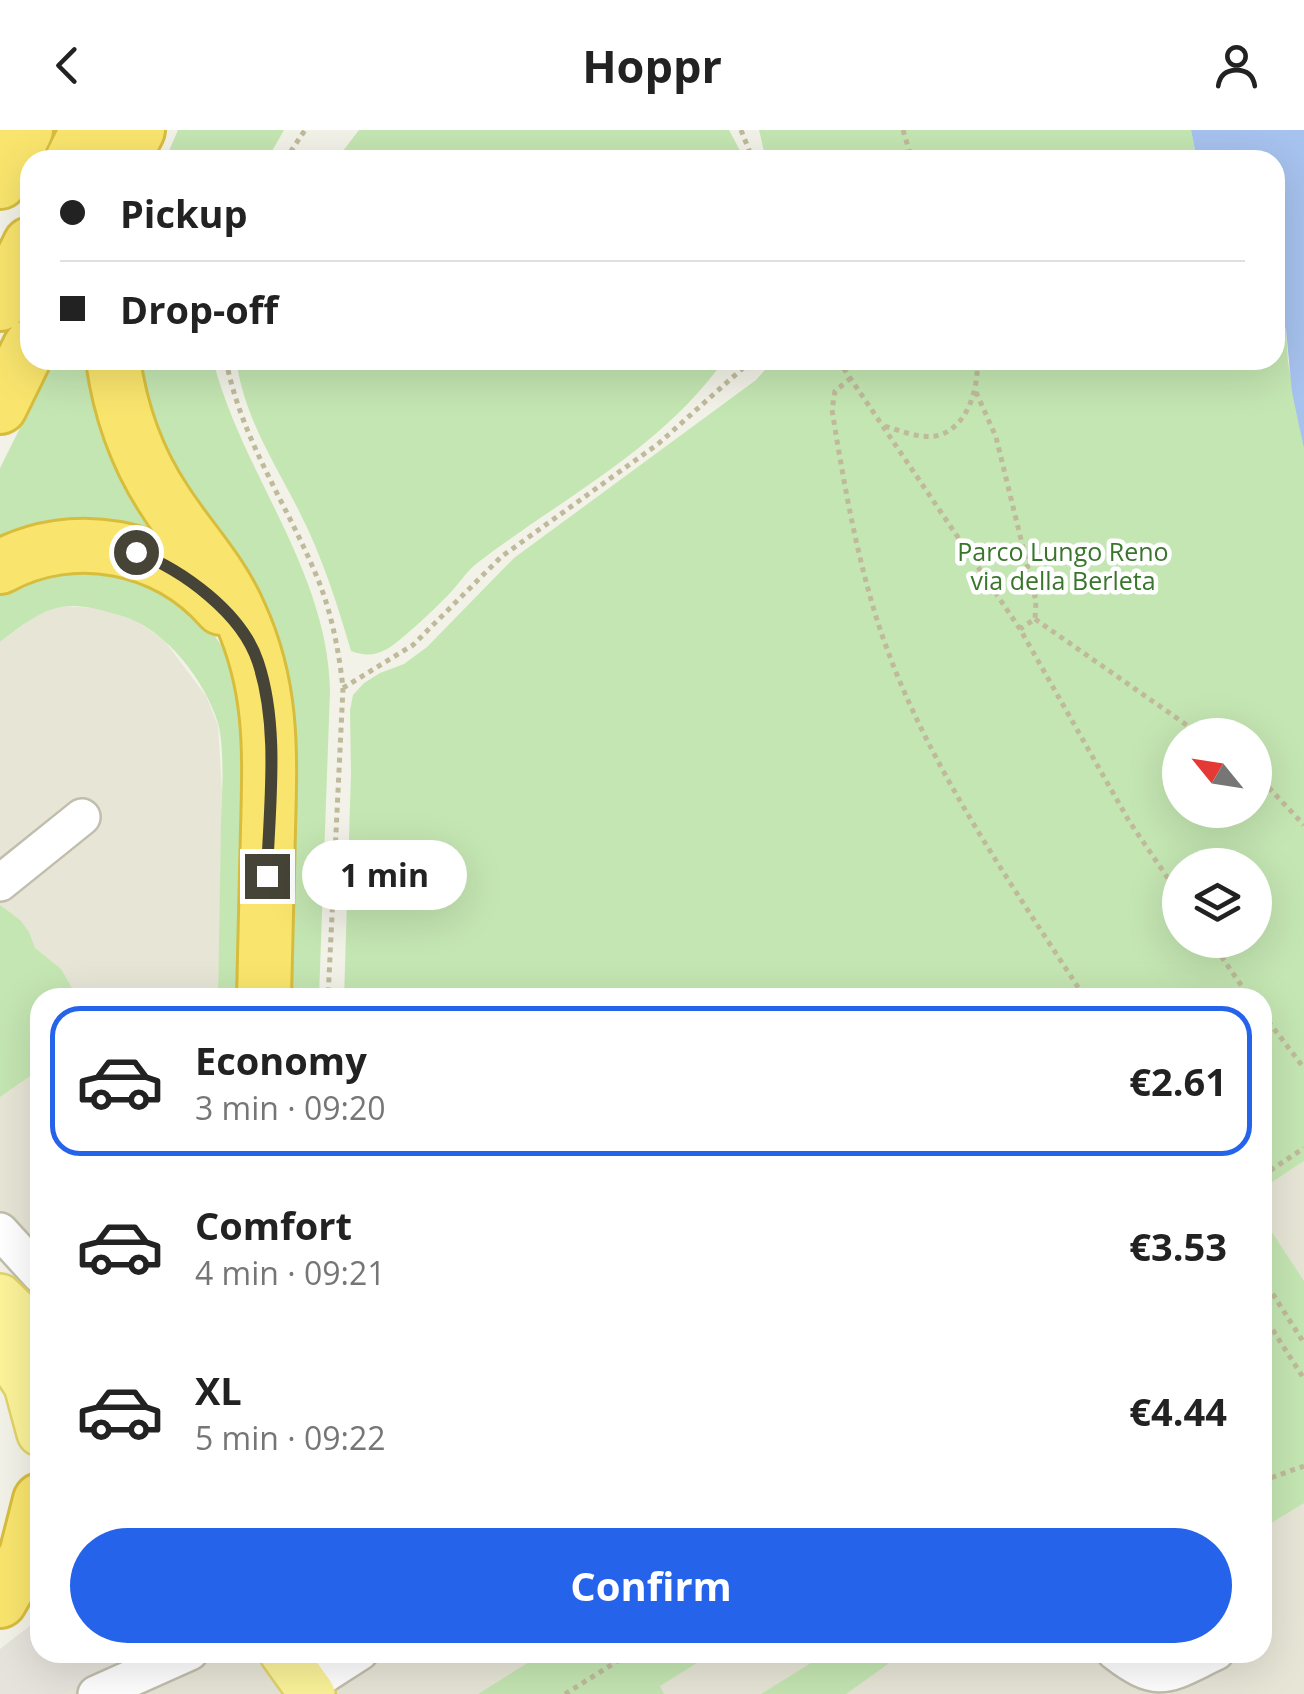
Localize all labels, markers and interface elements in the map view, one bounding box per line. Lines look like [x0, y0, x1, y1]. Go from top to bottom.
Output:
text: Hoppr [582, 35, 722, 96]
icon: back [40, 38, 95, 93]
icon: person [1209, 38, 1264, 93]
text: Pickup [120, 187, 248, 239]
text: Drop-off [120, 283, 278, 335]
route start [114, 530, 159, 575]
park label: Parco Lungo Reno via della Berleta [957, 534, 1169, 597]
north arrow [1162, 718, 1272, 828]
map controls [1162, 718, 1272, 958]
callout: 1 min [302, 841, 467, 911]
button: layers [1162, 848, 1272, 958]
text: 1 min [340, 853, 429, 896]
route end [245, 854, 290, 899]
text: Economy [195, 1034, 367, 1086]
icon: car [75, 1036, 165, 1126]
text: €2.61 [1129, 1055, 1227, 1107]
text: 3 min · 09:20 [195, 1086, 386, 1129]
text: Comfort [195, 1199, 352, 1251]
icon: car [75, 1201, 165, 1291]
text: €3.53 [1129, 1220, 1227, 1272]
text: 4 min · 09:21 [195, 1251, 386, 1294]
text: XL [195, 1364, 242, 1416]
icon: car [75, 1366, 165, 1456]
text: €4.44 [1129, 1385, 1227, 1437]
text: 5 min · 09:22 [195, 1416, 386, 1459]
button: Confirm [70, 1528, 1232, 1643]

